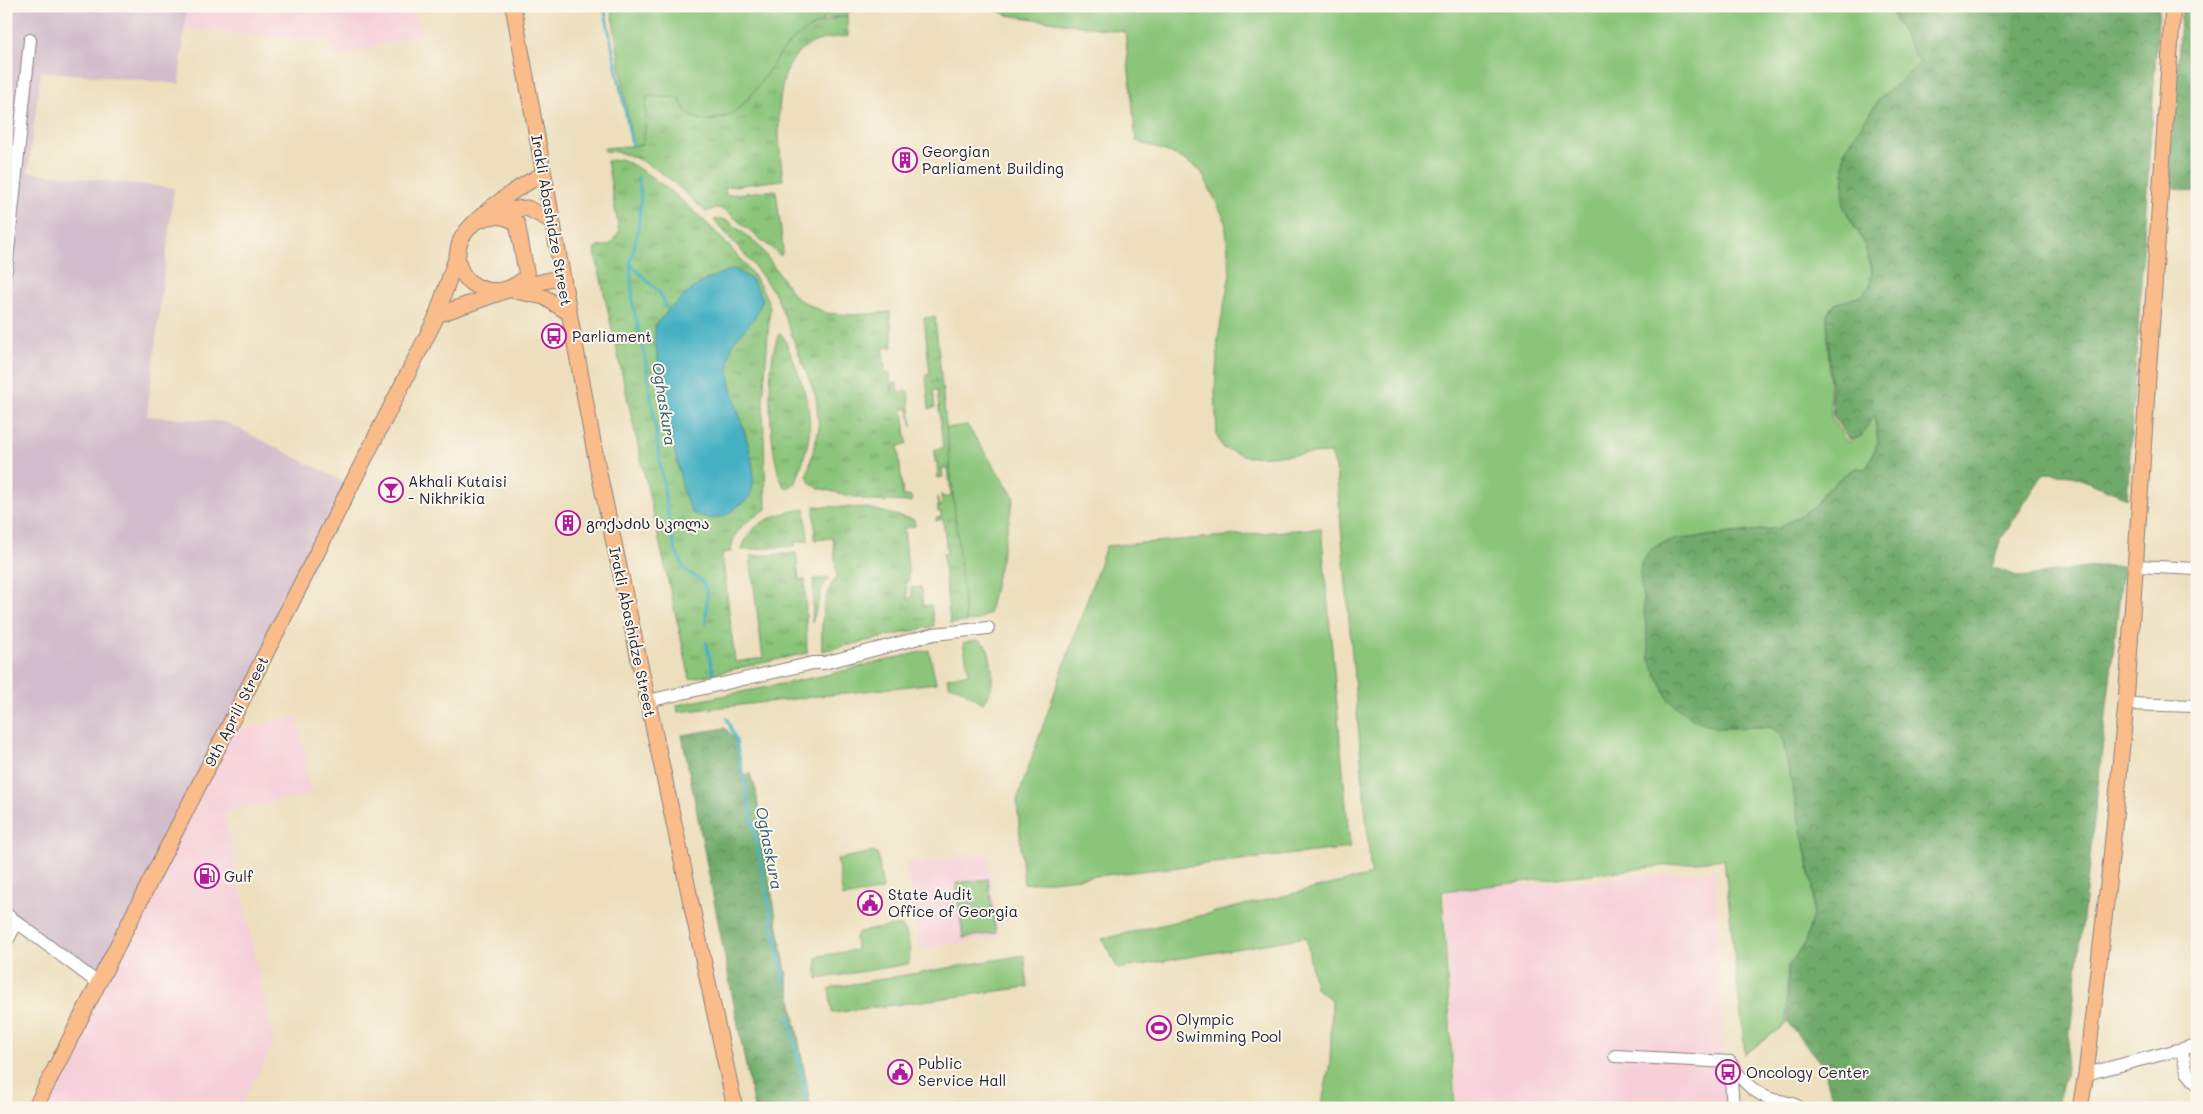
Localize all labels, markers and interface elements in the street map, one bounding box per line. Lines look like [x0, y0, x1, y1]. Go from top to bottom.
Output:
street label: Irakli Abashidze Street [527, 133, 577, 307]
place label: Georgian Parliament Building [922, 141, 1064, 178]
building icon: Georgian Parliament Building [892, 147, 918, 173]
bus stop icon: Parliament [541, 323, 567, 349]
place label: Parliament [572, 326, 652, 346]
water label: Oghaskura [648, 361, 682, 447]
place label: Akhali Kutaisi - Nikhrikia [408, 471, 507, 508]
bar icon: Akhali Kutaisi - Nikhrikia [378, 477, 404, 503]
building icon: გოქაძის სკოლა [555, 510, 581, 536]
place label: გოქაძის სკოლა [586, 513, 709, 533]
street label: Irakli Abashidze Street [605, 545, 661, 719]
street label: 9th Aprili Street [200, 652, 272, 770]
water label: Oghaskura [752, 805, 788, 891]
fuel station icon: Gulf [194, 863, 220, 889]
place label: Gulf [224, 866, 254, 886]
place label: State Audit Office of Georgia [888, 884, 1018, 921]
public building icon: State Audit Office of Georgia [857, 890, 883, 916]
place label: Olympic Swimming Pool [1176, 1009, 1282, 1046]
sports icon: Olympic Swimming Pool [1146, 1015, 1172, 1041]
place label: Public Service Hall [918, 1053, 1006, 1090]
public building icon: Public Service Hall [887, 1059, 913, 1085]
bus stop icon: Oncology Center [1715, 1059, 1741, 1085]
place label: Oncology Center [1746, 1062, 1870, 1082]

